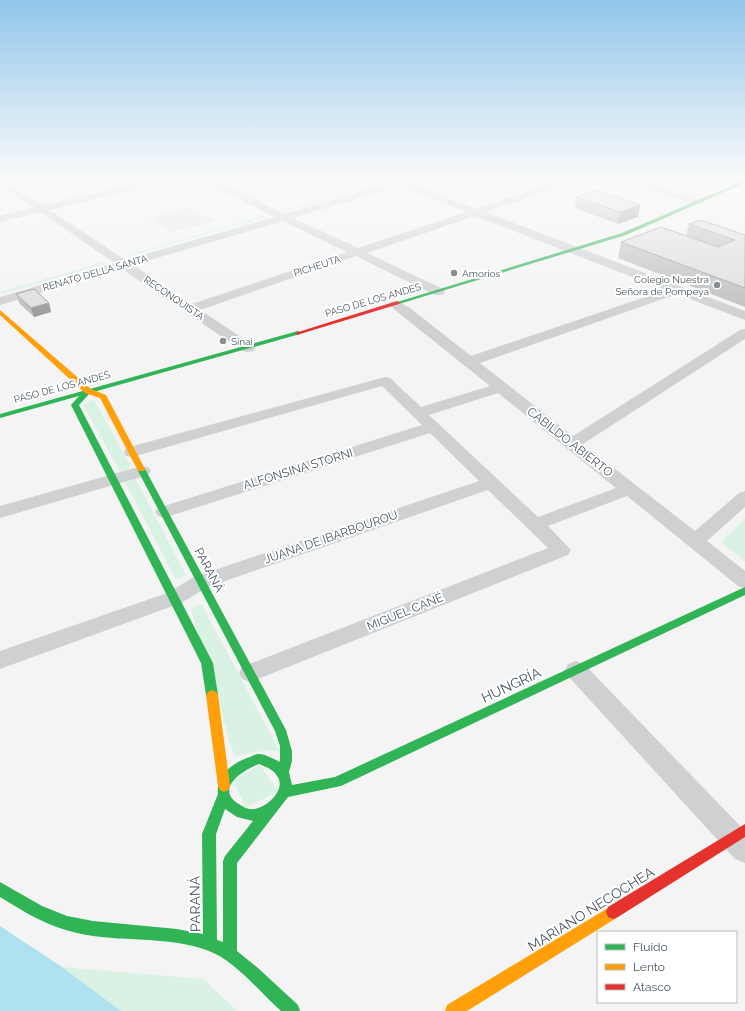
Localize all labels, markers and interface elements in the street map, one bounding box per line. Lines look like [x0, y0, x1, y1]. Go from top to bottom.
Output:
street label: RENATO DELLA SANTA [41, 253, 149, 293]
street label: PICHEUTA [292, 253, 342, 279]
marker: Amorios [449, 268, 459, 278]
place label: Amorios [462, 268, 501, 279]
street label: RECONQUISTA [142, 274, 206, 322]
place label: Colegio Nuestra Señora de Pompeya [615, 274, 709, 297]
marker: Colegio Nuestra Señora de Pompeya [712, 280, 722, 290]
street label: PASO DE LOS ANDES [324, 281, 422, 319]
marker: Sinai [218, 336, 228, 346]
place label: Sinai [231, 336, 253, 347]
street label: PASO DE LOS ANDES [13, 369, 111, 405]
street label: CABILDO ABIERTO [524, 404, 616, 480]
street label: ALFONSINA STORNI [241, 446, 355, 492]
street label: JUANA DE IBARBOUROU [262, 508, 400, 566]
street label: PARANÁ [191, 545, 227, 595]
street label: MIGUEL CANÉ [365, 590, 445, 634]
street label: HUNGRÍA [478, 663, 544, 706]
street label: MARIANO NECOCHEA [525, 863, 658, 954]
street label: PARANÁ [186, 875, 203, 932]
legend [597, 931, 737, 1003]
text: Fluido [633, 940, 668, 954]
text: Lento [633, 960, 665, 974]
text: Atasco [633, 980, 671, 994]

